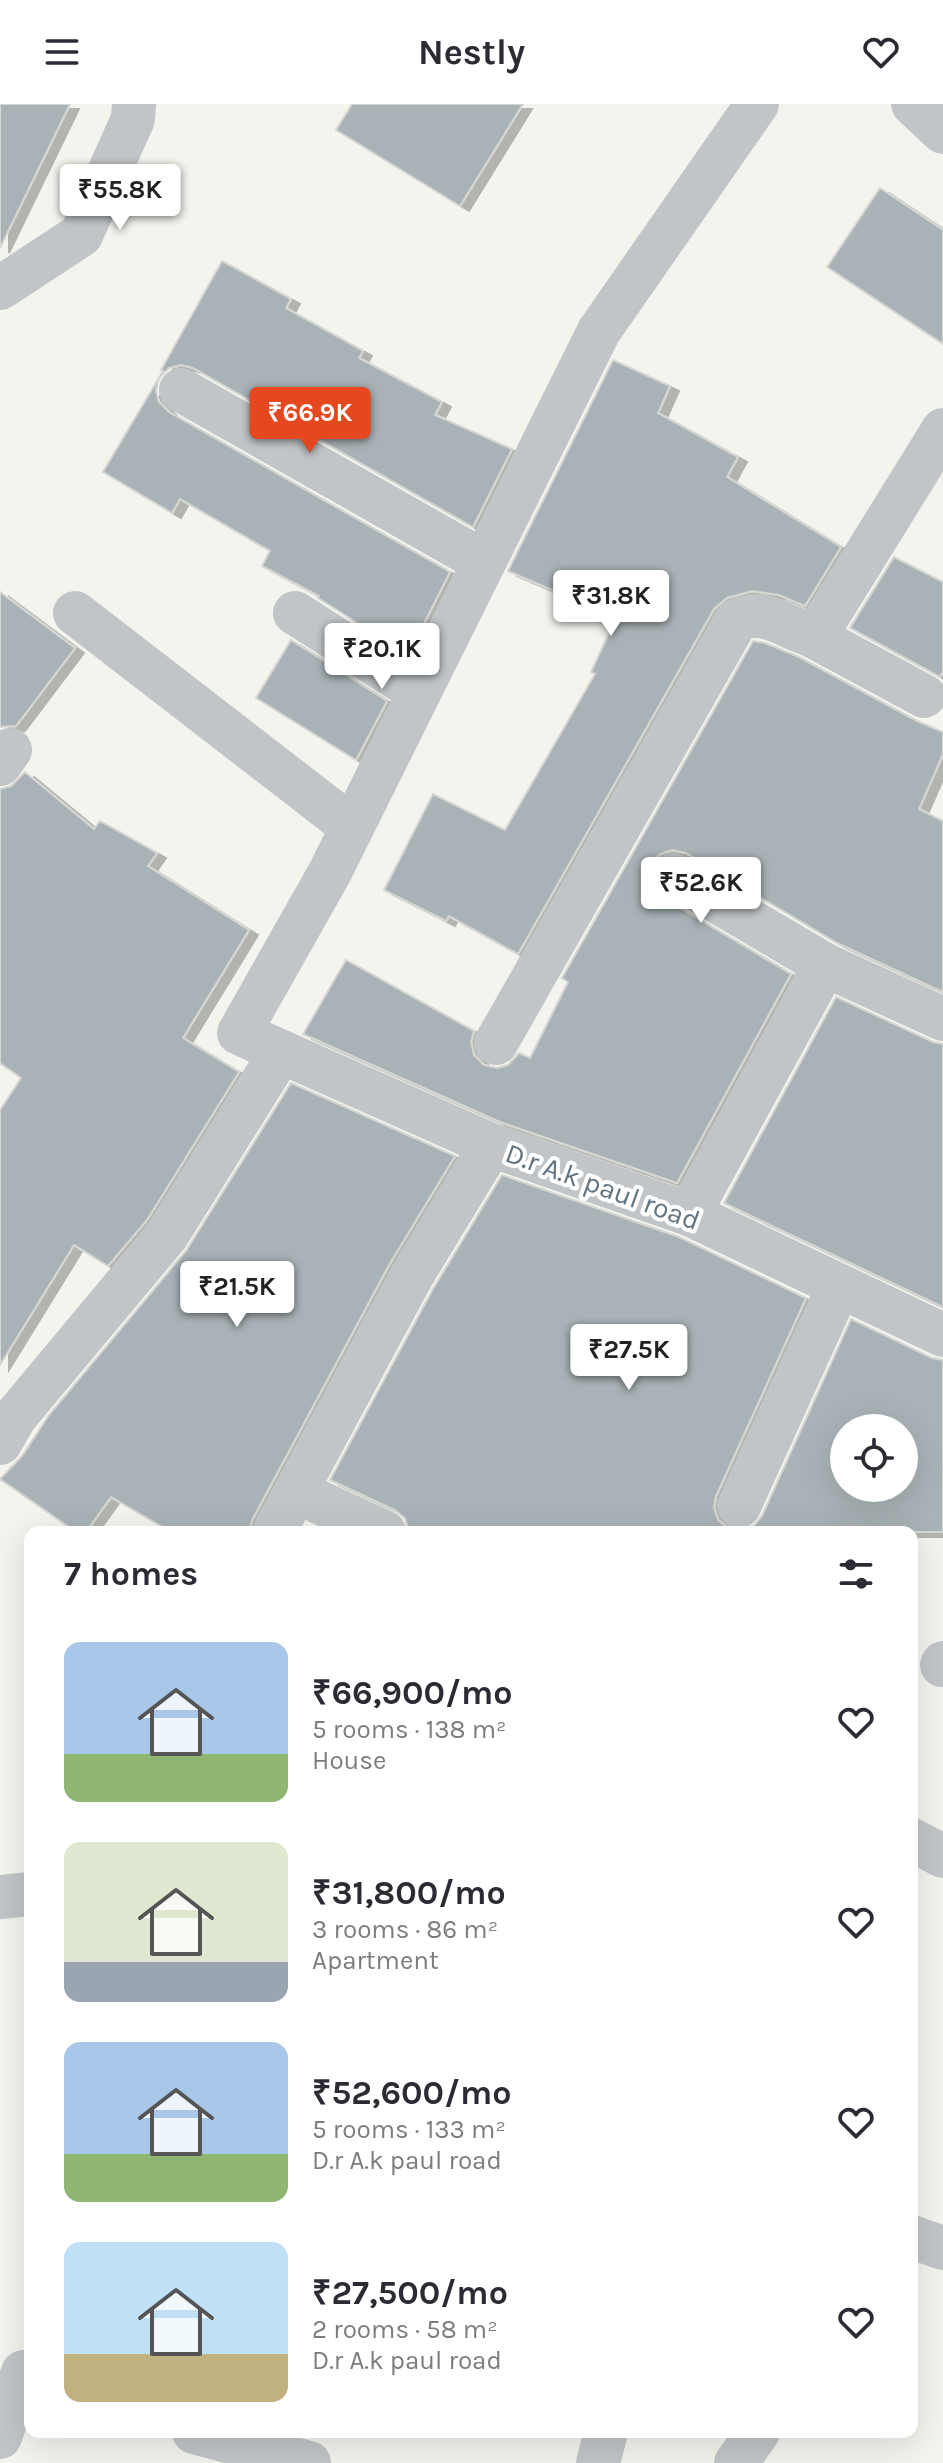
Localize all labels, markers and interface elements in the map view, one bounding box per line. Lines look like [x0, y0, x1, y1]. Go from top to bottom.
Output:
icon: menu [40, 30, 84, 74]
icon: heart [859, 30, 903, 74]
text: Nestly [418, 31, 525, 73]
pin: ₹55.8K [55, 164, 185, 232]
text: ₹55.8K [78, 174, 162, 205]
pin: ₹66.9K [245, 387, 375, 455]
text: ₹66.9K [268, 397, 352, 428]
pin: ₹31.8K [546, 570, 676, 638]
text: ₹31.8K [571, 580, 651, 611]
pin: ₹20.1K [317, 623, 447, 691]
text: ₹20.1K [343, 633, 421, 664]
pin: ₹52.6K [636, 857, 766, 925]
text: ₹52.6K [659, 867, 743, 898]
street label: D.r A.k paul road [501, 1136, 705, 1237]
pin: ₹21.5K [172, 1261, 302, 1329]
text: ₹21.5K [198, 1271, 276, 1302]
pin: ₹27.5K [564, 1324, 694, 1392]
text: ₹27.5K [588, 1334, 670, 1365]
map controls [830, 1414, 918, 1502]
button: locate [830, 1414, 918, 1502]
icon: filters [834, 1552, 878, 1596]
text: 7 homes [64, 1554, 198, 1594]
text: ₹66,900/mo [312, 1673, 513, 1713]
icon: home [128, 1674, 224, 1770]
icon: heart [834, 1700, 878, 1744]
text: 5 rooms · 138 m² [312, 1714, 507, 1745]
text: House [312, 1745, 386, 1776]
text: ₹31,800/mo [312, 1873, 506, 1913]
icon: home [128, 1874, 224, 1970]
icon: heart [834, 1900, 878, 1944]
text: 3 rooms · 86 m² [312, 1914, 498, 1945]
text: Apartment [312, 1945, 439, 1976]
text: ₹52,600/mo [312, 2073, 512, 2113]
icon: home [128, 2074, 224, 2170]
icon: heart [834, 2100, 878, 2144]
text: 5 rooms · 133 m² [312, 2114, 506, 2145]
text: D.r A.k paul road [312, 2145, 502, 2176]
text: ₹27,500/mo [312, 2273, 508, 2313]
icon: home [128, 2274, 224, 2370]
icon: heart [834, 2300, 878, 2344]
text: 2 rooms · 58 m² [312, 2314, 498, 2345]
text: D.r A.k paul road [312, 2345, 502, 2376]

